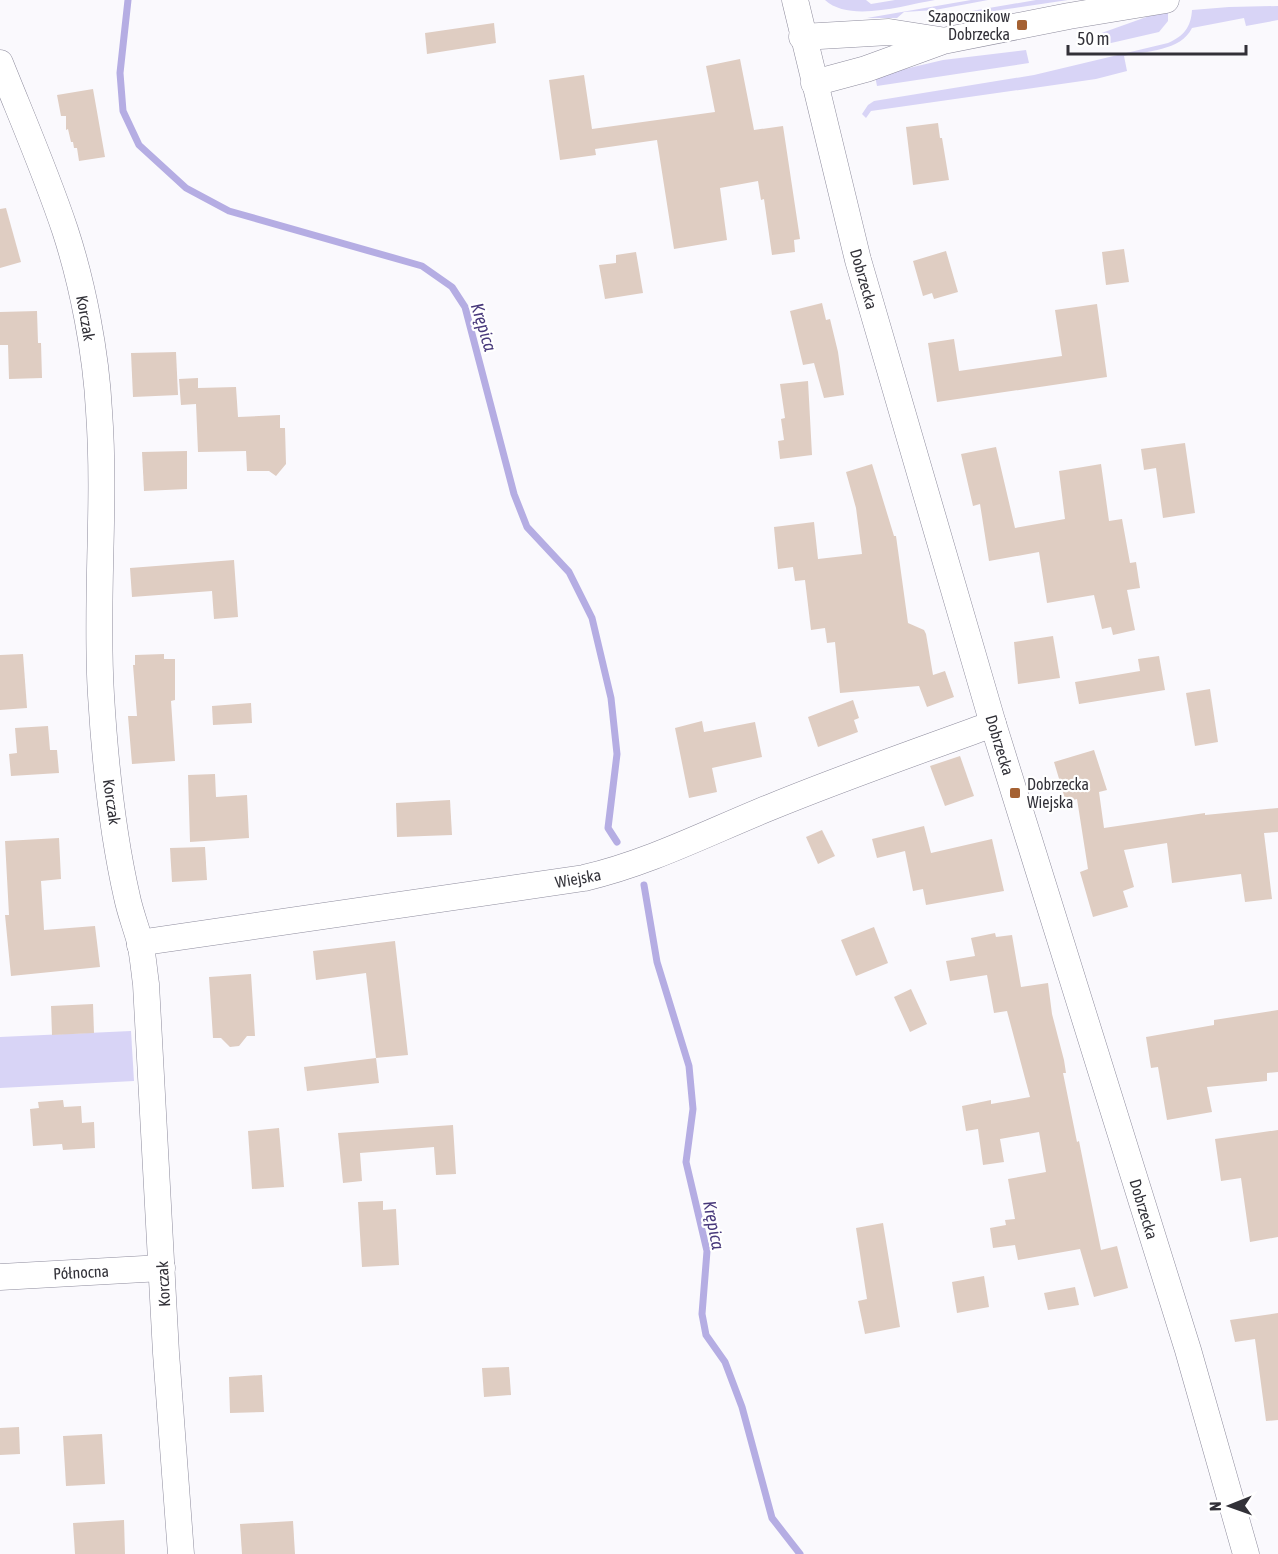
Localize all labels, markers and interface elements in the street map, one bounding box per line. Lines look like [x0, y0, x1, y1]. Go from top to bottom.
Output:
place label: Szapocznikow Dobrzecka [928, 7, 1010, 43]
marker: Szapocznikow Dobrzecka [1015, 18, 1029, 32]
scale bar [1068, 18, 1246, 56]
text: 50 m [1077, 28, 1109, 49]
street label: Dobrzecka [847, 247, 881, 311]
street label: Korczak [73, 294, 99, 342]
water label: Krępica [467, 300, 501, 354]
street label: Dobrzecka [982, 713, 1018, 777]
place label: Dobrzecka Wiejska [1027, 775, 1089, 812]
street label: Korczak [100, 778, 124, 826]
marker: Dobrzecka Wiejska [1008, 786, 1022, 800]
street label: Wiejska [554, 865, 603, 892]
street label: Dobrzecka [1126, 1177, 1162, 1241]
water label: Krępica [699, 1199, 729, 1252]
street label: Korczak [153, 1261, 173, 1307]
street label: Północna [53, 1262, 109, 1282]
north arrow [1200, 1476, 1260, 1536]
text: N [1206, 1501, 1224, 1511]

